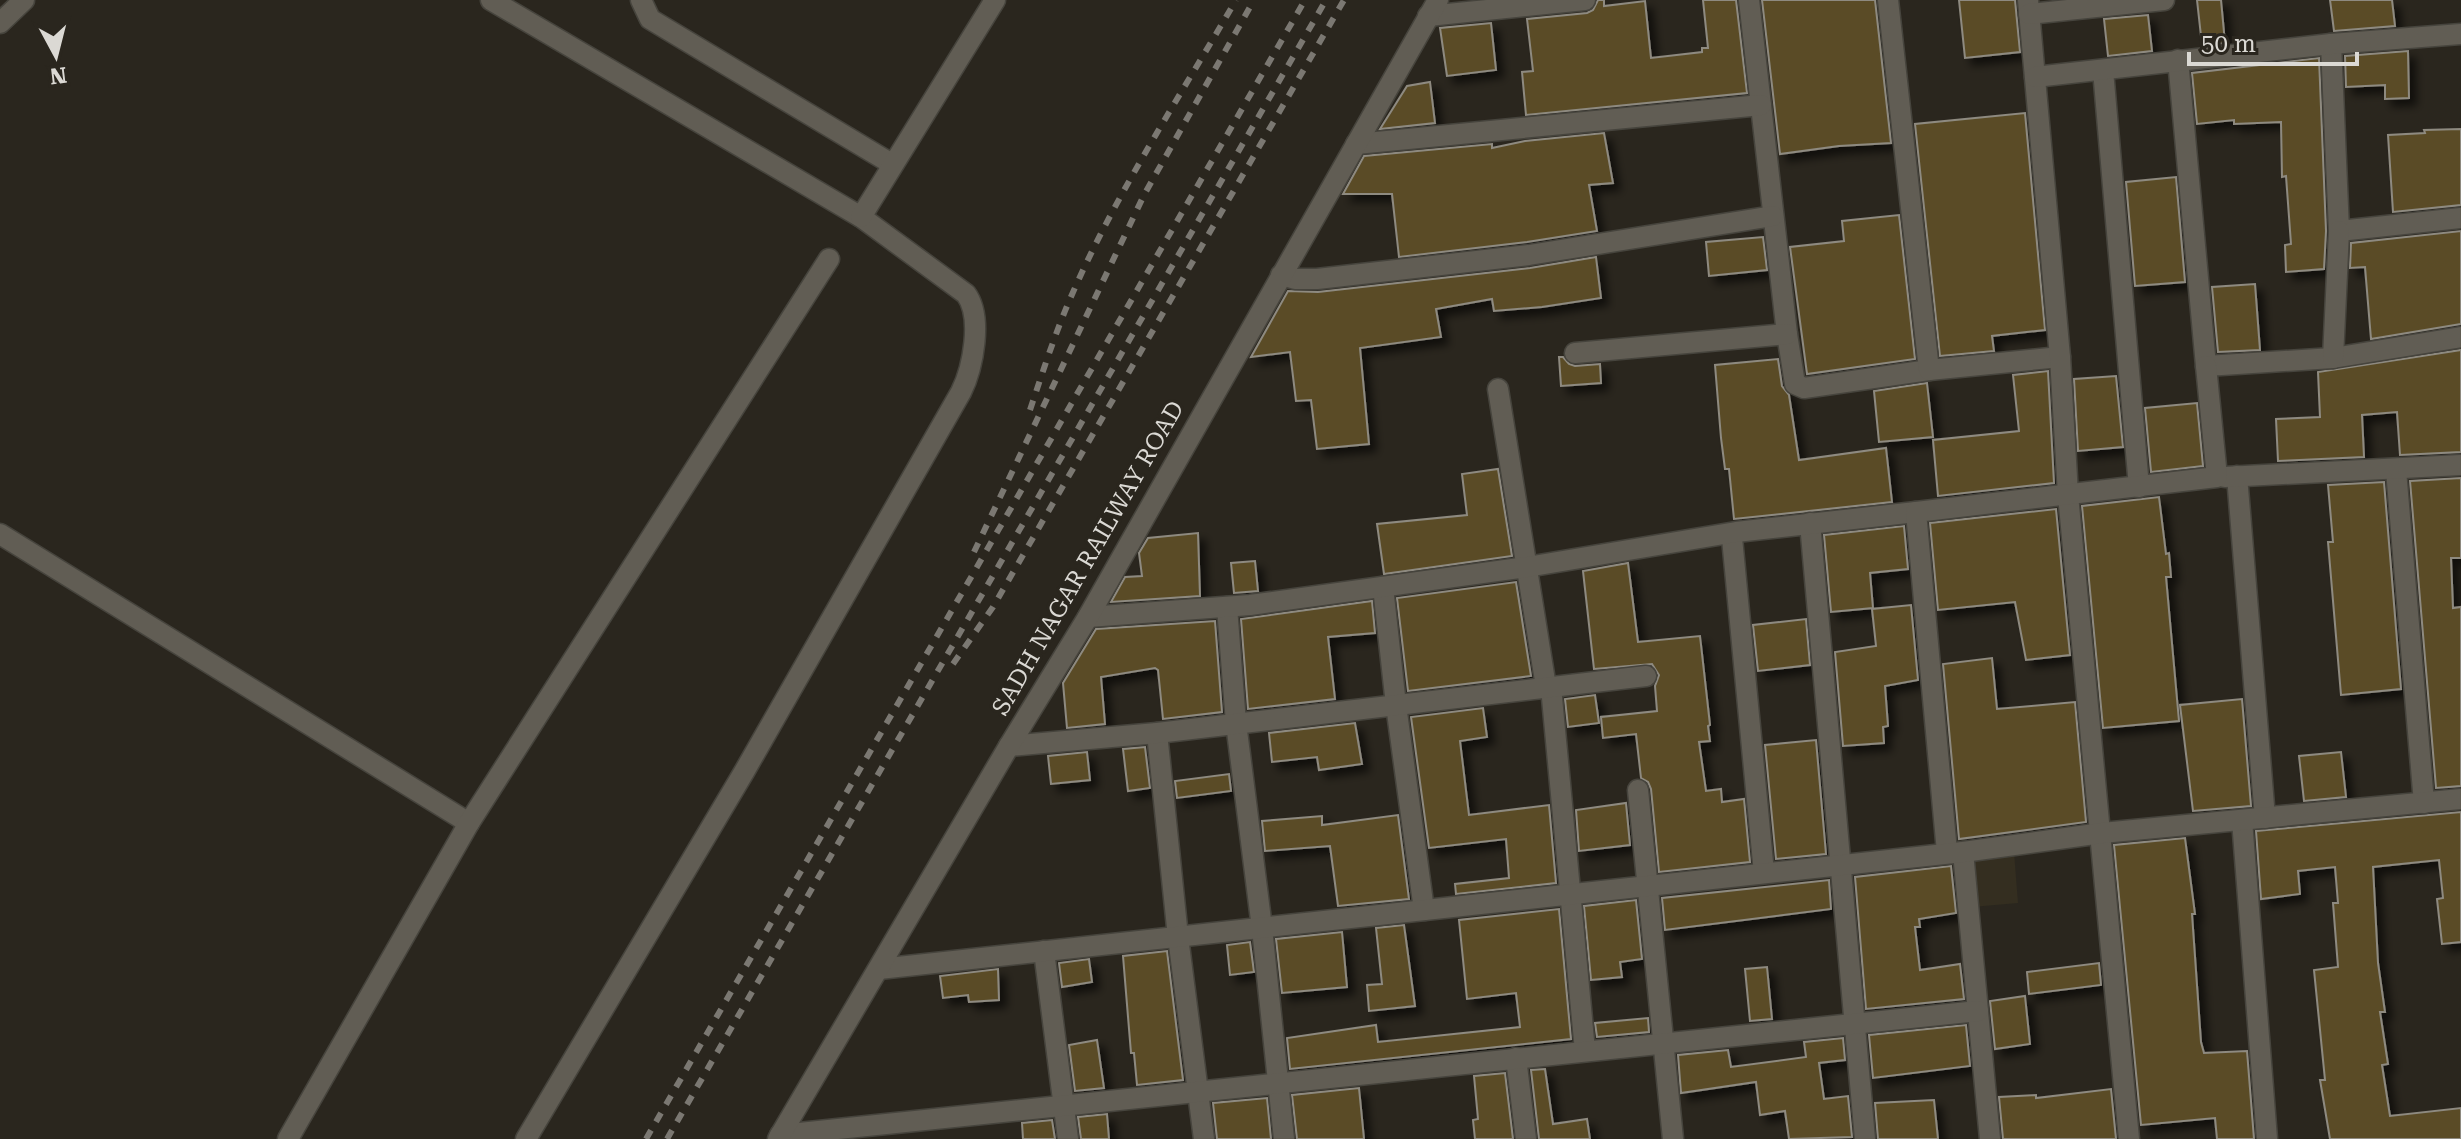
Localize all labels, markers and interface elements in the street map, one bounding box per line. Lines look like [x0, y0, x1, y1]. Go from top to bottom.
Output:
north arrow [16, 16, 96, 96]
scale bar [2189, 16, 2357, 66]
text: 50 m [2201, 30, 2256, 58]
text: N [48, 62, 68, 89]
street label: SADH NAGAR RAILWAY ROAD [986, 396, 1190, 720]

